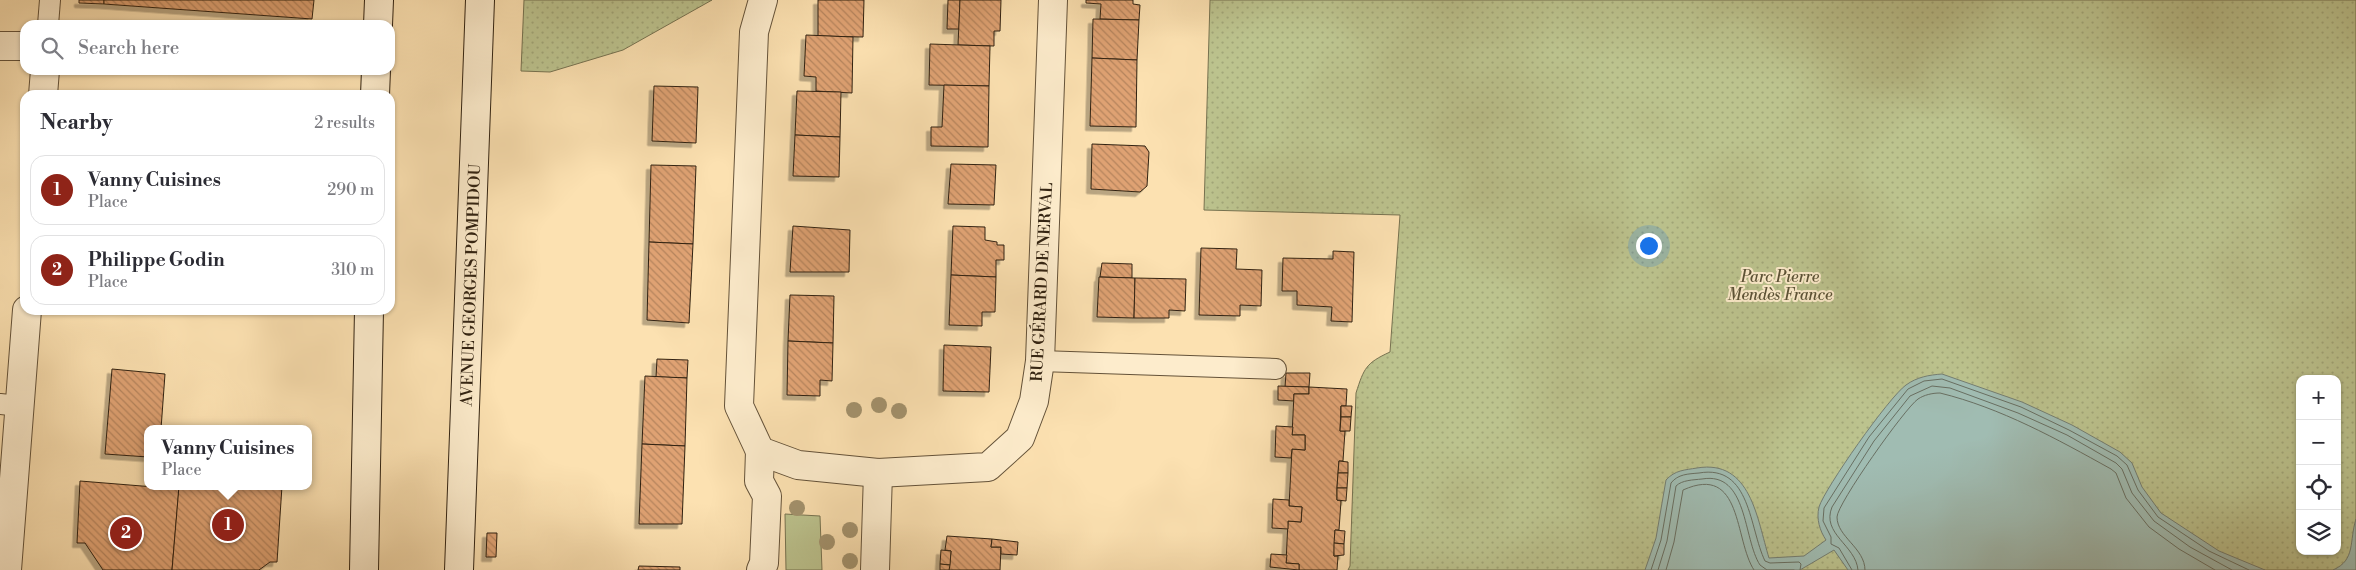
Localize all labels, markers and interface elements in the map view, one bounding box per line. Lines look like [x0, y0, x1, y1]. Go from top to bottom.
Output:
search box [20, 20, 395, 75]
icon: search [38, 34, 66, 62]
text: Search here [78, 36, 179, 60]
text: Nearby [40, 110, 113, 136]
text: 2 results [314, 113, 375, 133]
street label: AVENUE GEORGES POMPIDOU [457, 163, 485, 408]
text: Vanny Cuisines [88, 168, 221, 192]
text: 1 [53, 180, 61, 200]
text: 290 m [327, 180, 374, 200]
street label: RUE GÉRARD DE NERVAL [1025, 181, 1057, 382]
text: Place [88, 192, 128, 212]
your location [1636, 233, 1662, 259]
text: Philippe Godin [88, 248, 225, 272]
text: 2 [52, 260, 62, 280]
text: 310 m [331, 260, 374, 280]
park label: Parc Pierre Mendès France [1727, 267, 1833, 305]
text: Place [88, 272, 128, 292]
map controls [2296, 375, 2341, 555]
button: + [2296, 375, 2341, 420]
button: − [2296, 420, 2341, 465]
popup [144, 425, 312, 490]
text: Vanny Cuisines [162, 436, 294, 460]
text: Place [162, 460, 201, 480]
button: locate [2296, 465, 2341, 510]
pin: 1 [212, 506, 244, 544]
button: layers [2296, 510, 2341, 555]
pin: 2 [110, 514, 142, 552]

